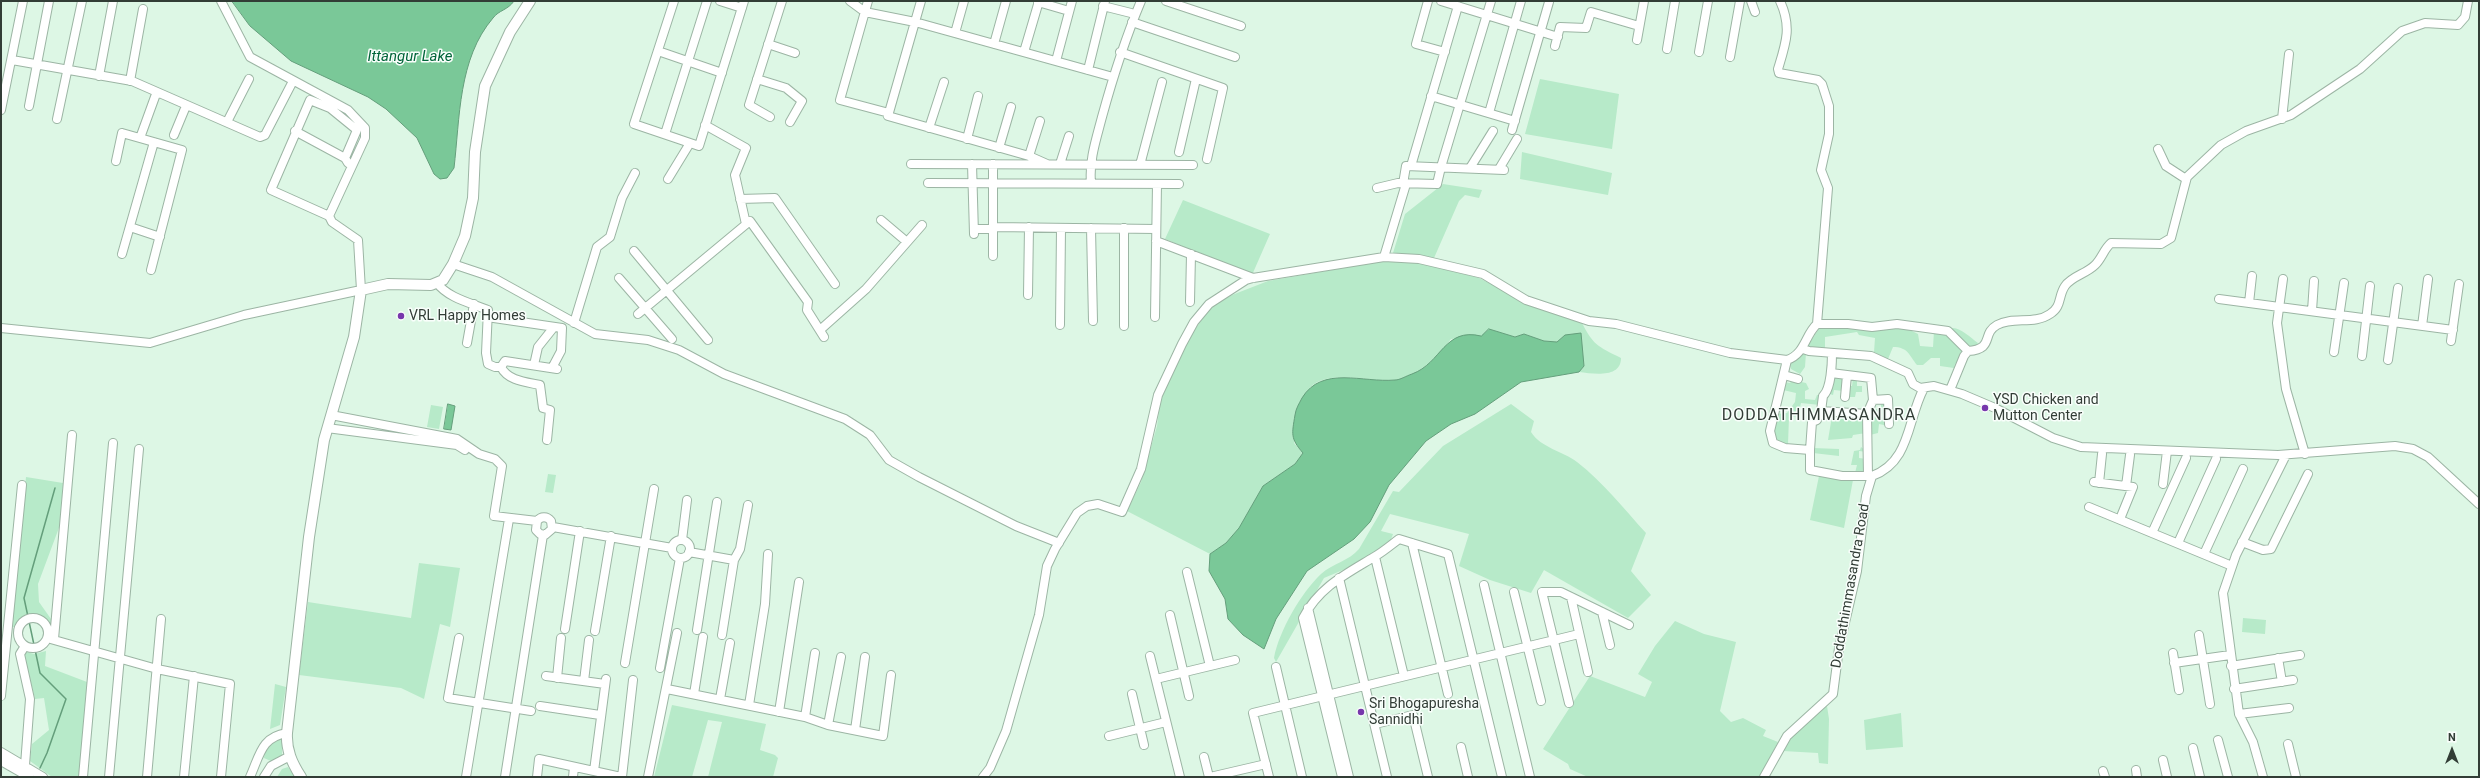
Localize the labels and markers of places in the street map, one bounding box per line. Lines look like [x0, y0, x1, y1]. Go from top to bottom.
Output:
place label: VRL Happy Homes [409, 308, 526, 324]
marker: VRL Happy Homes [396, 311, 406, 321]
place label: YSD Chicken and Mutton Center [1993, 392, 2099, 424]
marker: YSD Chicken and Mutton Center [1980, 403, 1990, 413]
place label: Sri Bhogapuresha Sannidhi [1369, 696, 1479, 728]
marker: Sri Bhogapuresha Sannidhi [1356, 707, 1366, 717]

